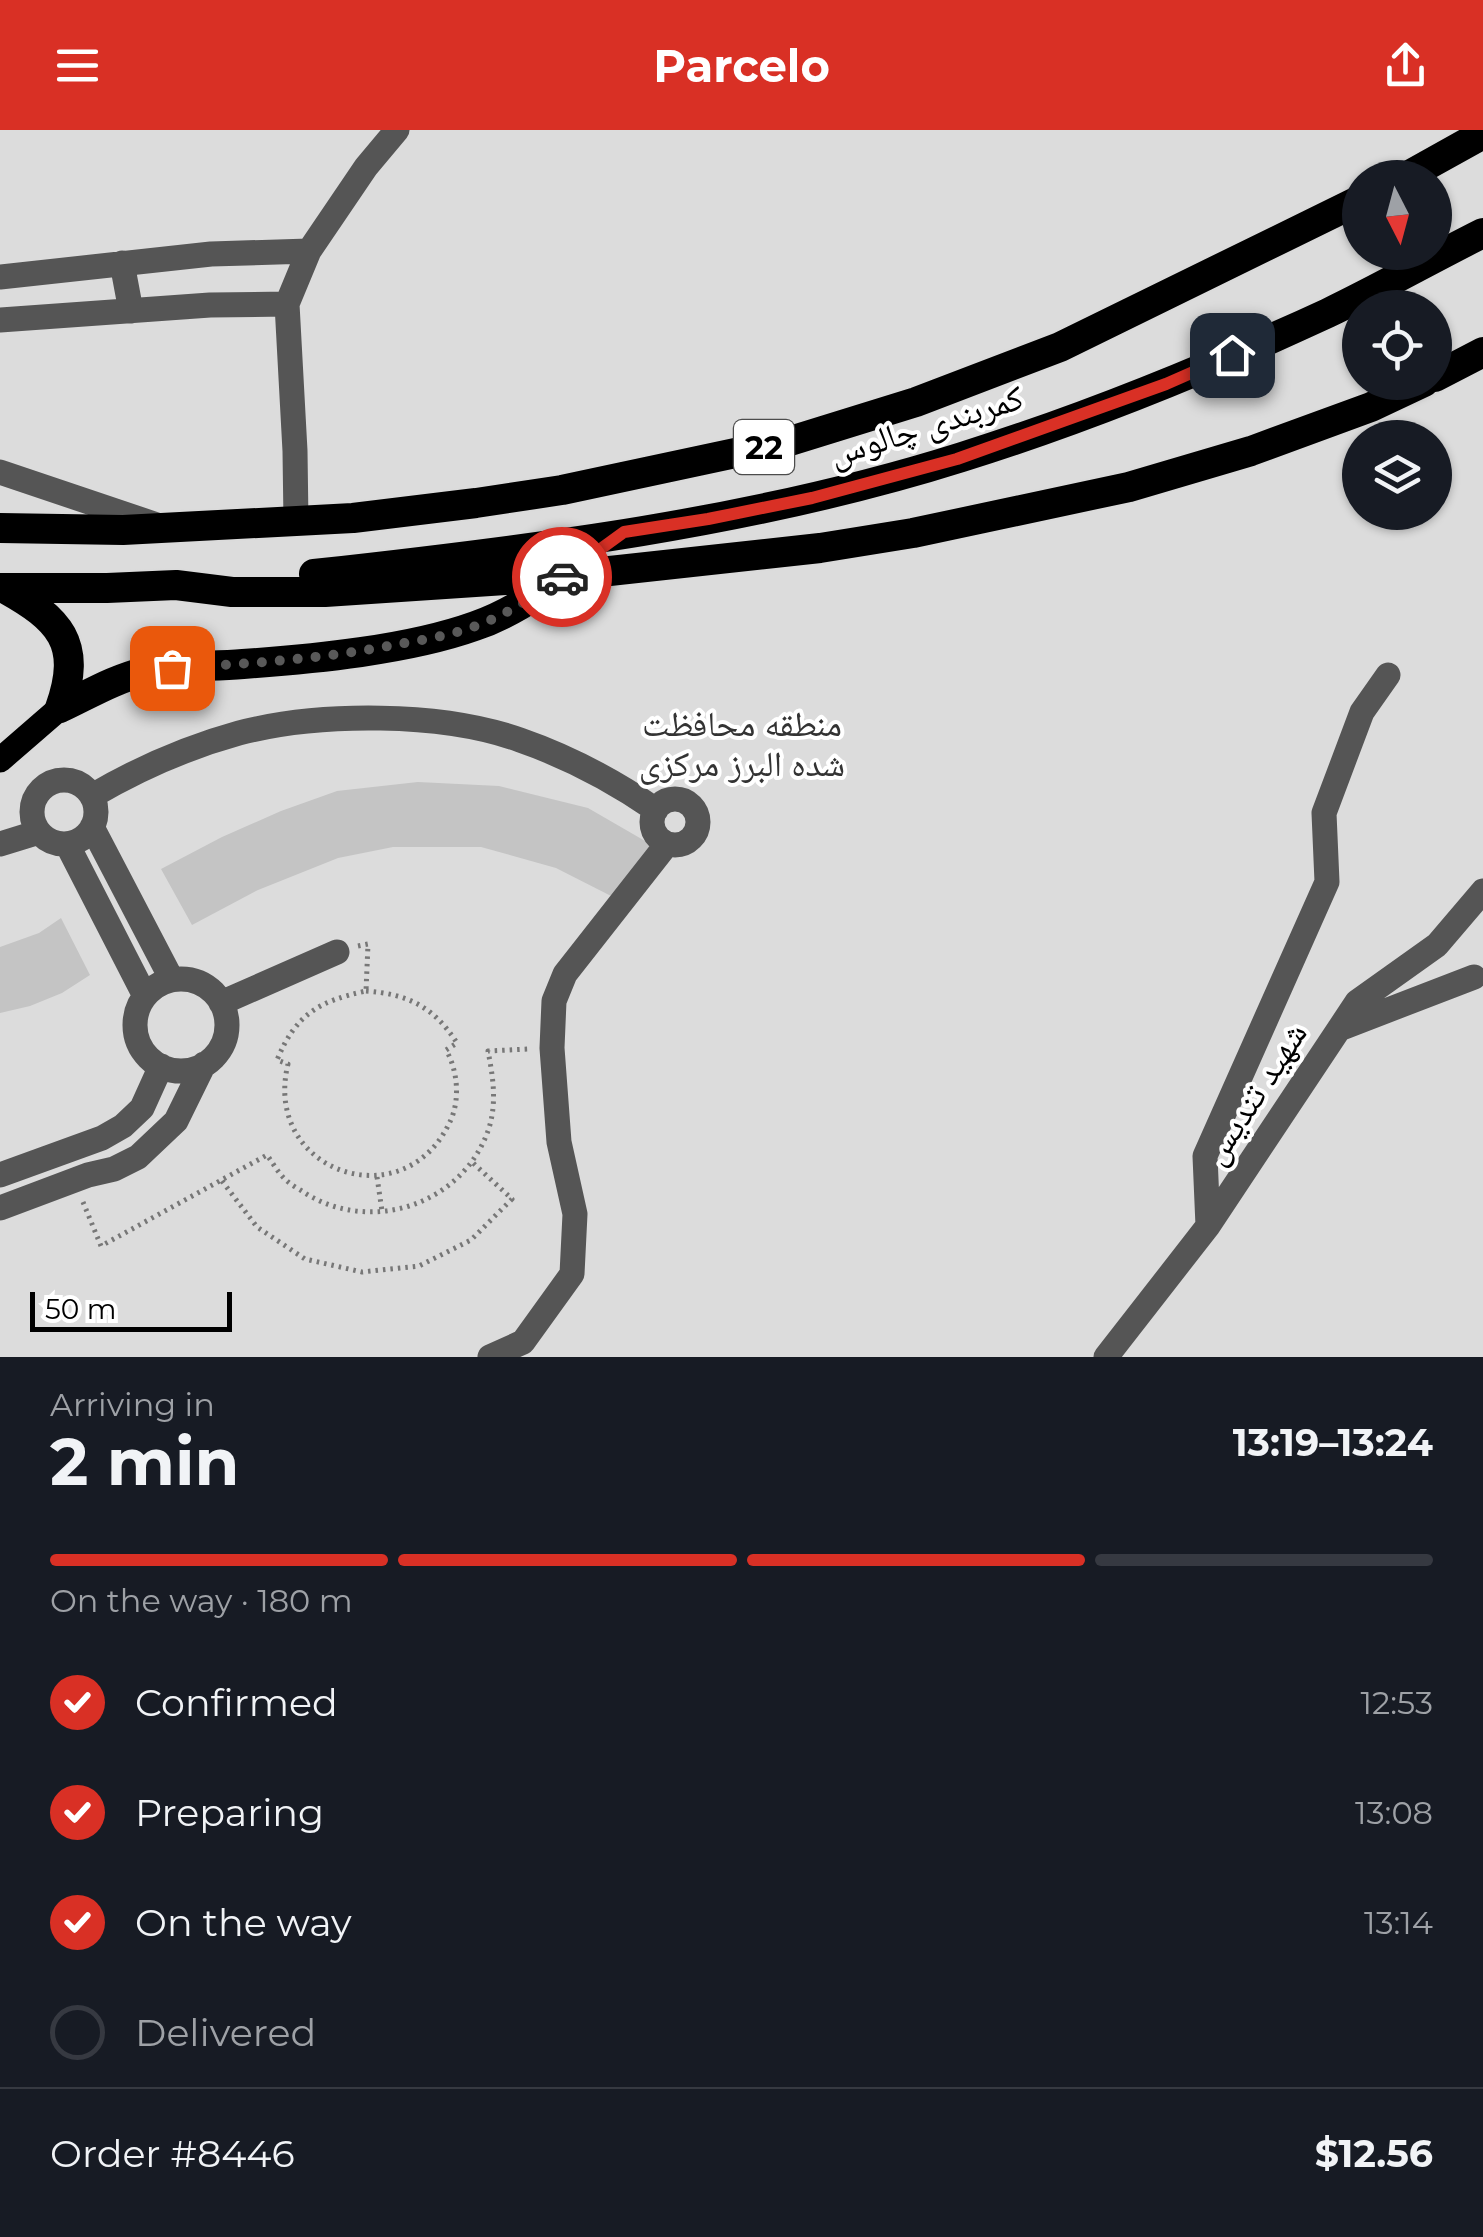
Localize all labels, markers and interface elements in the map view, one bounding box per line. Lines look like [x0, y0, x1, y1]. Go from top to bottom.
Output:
icon: menu [50, 38, 105, 93]
text: Parcelo [653, 38, 830, 93]
icon: share [1378, 38, 1433, 93]
north arrow [1342, 160, 1452, 270]
map controls [1342, 160, 1452, 530]
button: locate [1342, 290, 1452, 400]
pin [1190, 313, 1275, 398]
icon: home [1205, 328, 1260, 383]
street label: کمربندی چالوس [824, 375, 1028, 475]
road number: 22 [734, 420, 794, 474]
button: layers [1342, 420, 1452, 530]
courier [512, 527, 612, 627]
icon: car [535, 550, 590, 605]
pin [130, 626, 215, 711]
icon: bag [145, 641, 200, 696]
park label: منطقه محافظت شده البرز مرکزی [639, 702, 845, 785]
street label: شهید تندیس [1192, 1014, 1316, 1172]
scale bar [30, 1287, 232, 1332]
text: 50 m [45, 1292, 116, 1326]
text: Arriving in [50, 1385, 215, 1424]
text: 13:19–13:24 [1233, 1419, 1433, 1466]
text: 2 min [50, 1422, 239, 1501]
text: On the way · 180 m [50, 1581, 353, 1620]
icon: check [50, 1675, 105, 1730]
text: Confirmed [135, 1679, 338, 1726]
text: 12:53 [1360, 1683, 1433, 1722]
icon: check [50, 1785, 105, 1840]
text: Preparing [135, 1789, 324, 1836]
text: 13:08 [1355, 1793, 1433, 1832]
icon: check [50, 1895, 105, 1950]
text: On the way [135, 1899, 352, 1946]
text: 13:14 [1364, 1903, 1433, 1942]
text: Delivered [135, 2009, 316, 2056]
text: Order #8446 [50, 2130, 295, 2177]
text: $12.56 [1315, 2130, 1433, 2177]

